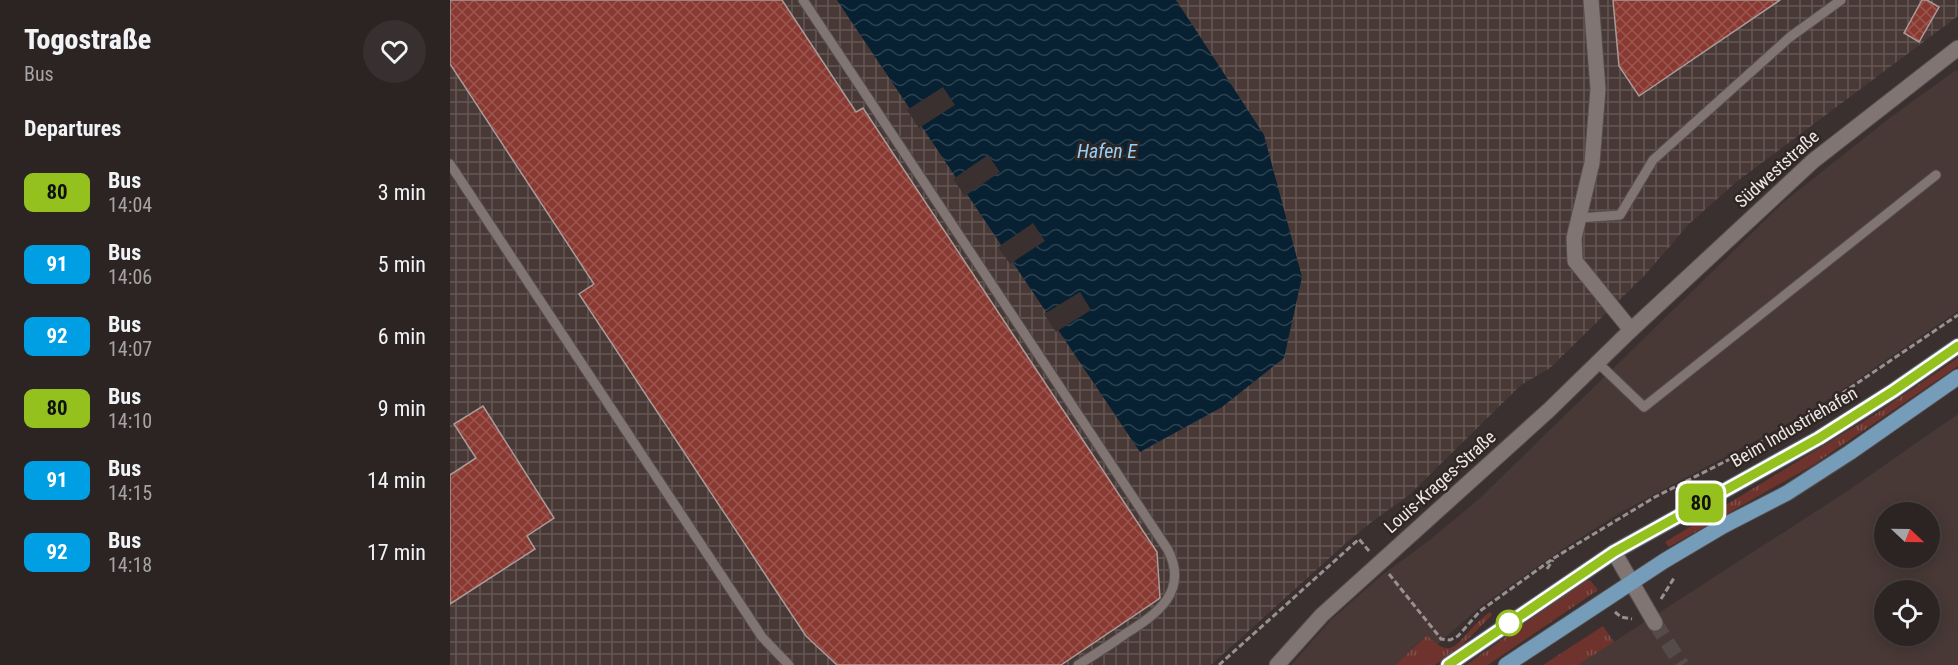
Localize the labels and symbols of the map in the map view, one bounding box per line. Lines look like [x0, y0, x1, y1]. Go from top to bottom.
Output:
street label: Südweststraße [1730, 125, 1823, 212]
water label: Hafen E [1077, 139, 1138, 163]
street label: Beim Industriehafen [1727, 382, 1861, 471]
street label: Louis-Krages-Straße [1380, 426, 1500, 537]
line badge: 80 [1674, 484, 1728, 522]
north arrow [1874, 502, 1940, 568]
unlabelled marker [1496, 610, 1522, 636]

